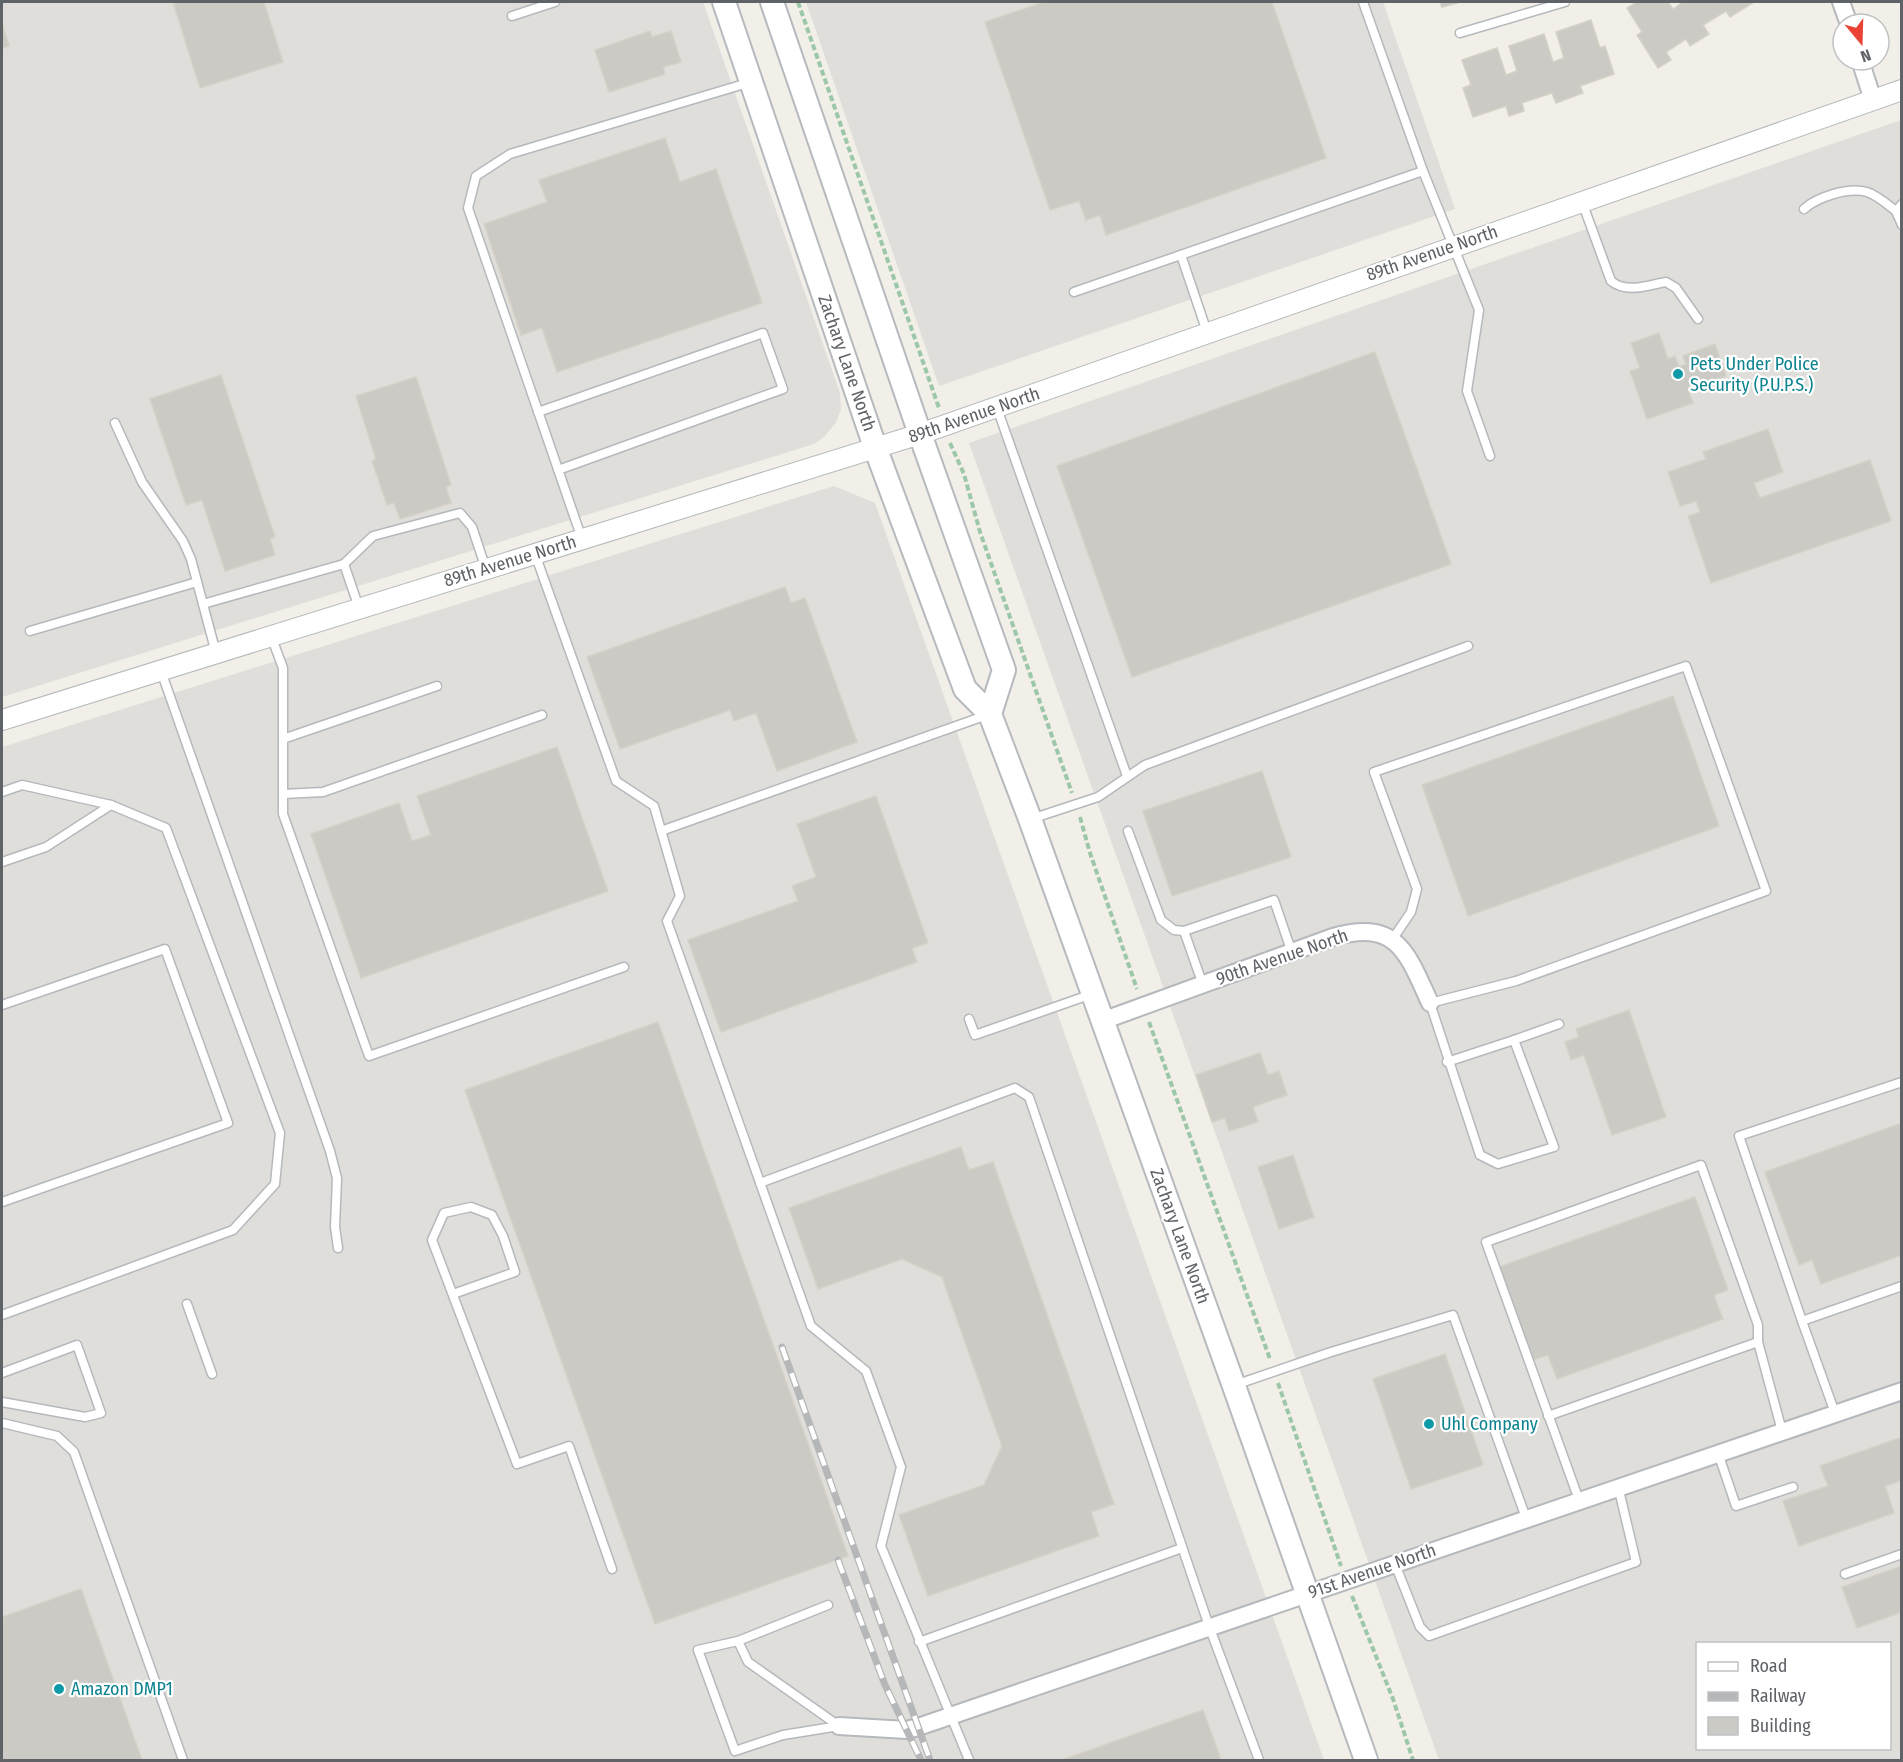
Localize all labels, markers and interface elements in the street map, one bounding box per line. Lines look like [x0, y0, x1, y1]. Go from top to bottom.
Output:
north arrow [1831, 12, 1891, 72]
text: N [1858, 45, 1873, 66]
street label: 89th Avenue North [1363, 220, 1501, 286]
street label: Zachary Lane North [813, 292, 881, 434]
place label: Pets Under Police Security (P.U.P.S.) [1690, 353, 1819, 396]
marker: Pets Under Police Security (P.U.P.S.) [1671, 367, 1685, 381]
street label: 89th Avenue North [905, 382, 1043, 448]
street label: 89th Avenue North [441, 530, 579, 592]
street label: 90th Avenue North [1213, 924, 1351, 990]
street label: Zachary Lane North [1145, 1165, 1215, 1307]
place label: Uhl Company [1441, 1413, 1538, 1435]
marker: Uhl Company [1422, 1417, 1436, 1431]
street label: 91st Avenue North [1305, 1539, 1439, 1603]
legend [1696, 1642, 1891, 1750]
text: Road [1750, 1655, 1787, 1677]
place label: Amazon DMP1 [71, 1678, 173, 1700]
marker: Amazon DMP1 [52, 1682, 66, 1696]
text: Railway [1750, 1685, 1806, 1707]
text: Building [1750, 1715, 1811, 1737]

